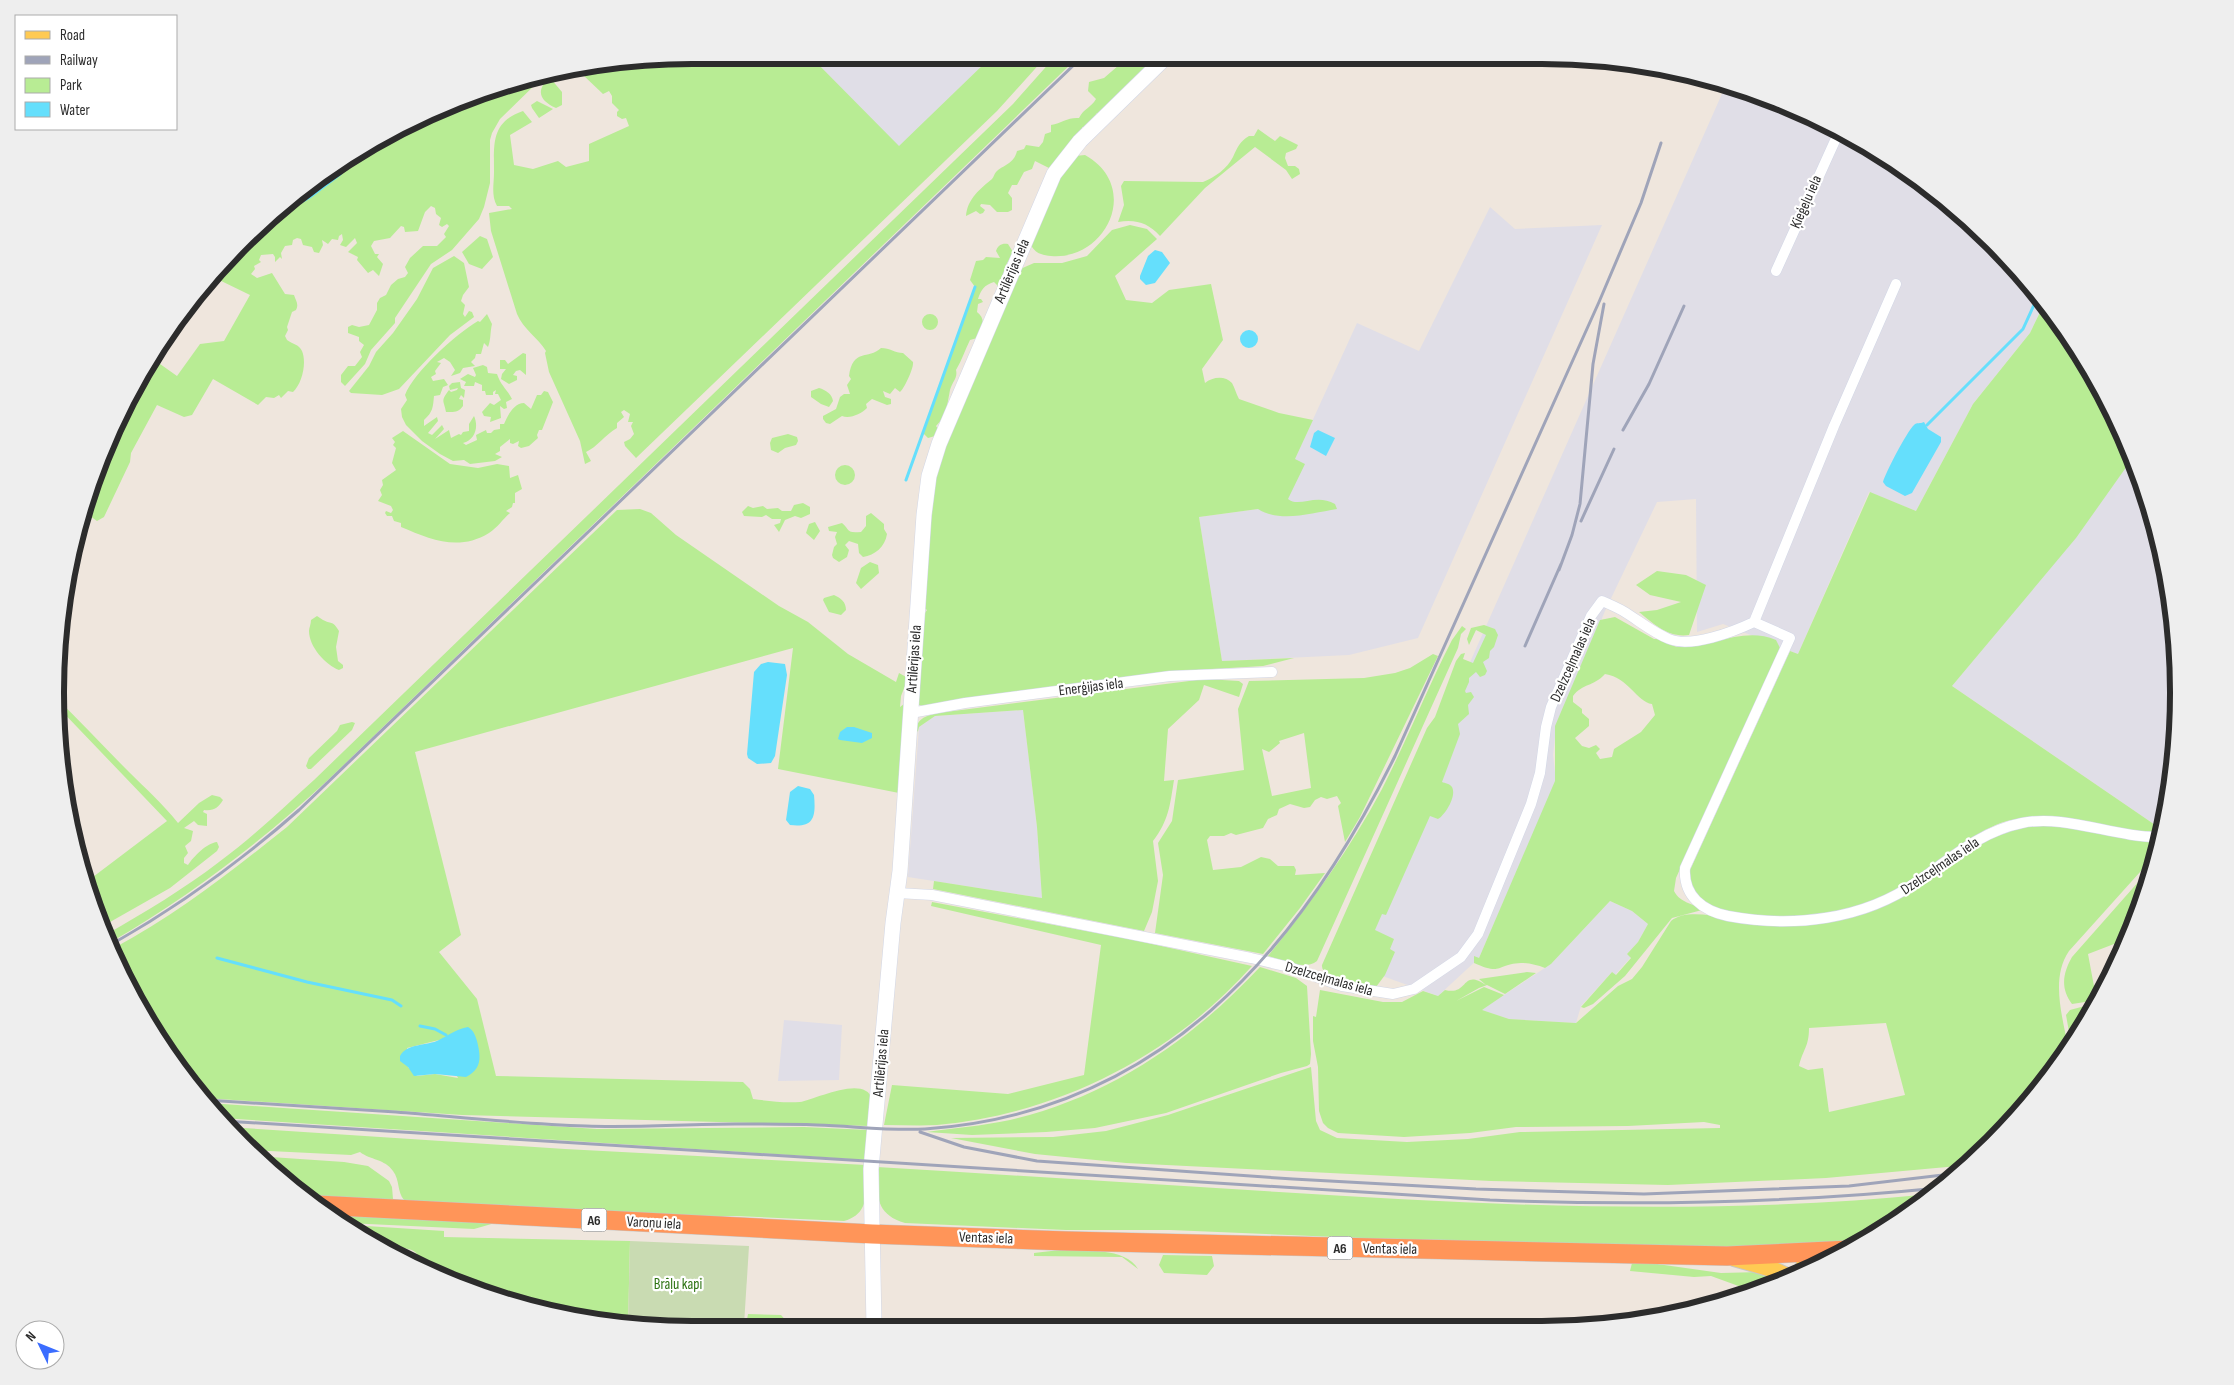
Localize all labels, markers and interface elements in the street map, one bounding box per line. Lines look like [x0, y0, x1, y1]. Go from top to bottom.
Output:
legend [15, 15, 178, 130]
text: Road [60, 26, 85, 45]
text: Railway [60, 51, 98, 70]
text: Park [60, 76, 82, 95]
text: Water [60, 101, 91, 120]
street label: Ķieģeļu iela [1786, 172, 1826, 232]
street label: Artilērijas iela [990, 236, 1034, 307]
street label: Dzelzceļmalas iela [1546, 615, 1600, 705]
street label: Artilērijas iela [902, 624, 926, 695]
street label: Enerģijas iela [1058, 674, 1125, 700]
street label: Dzelzceļmalas iela [1897, 833, 1983, 899]
street label: Dzelzceļmalas iela [1283, 957, 1375, 1001]
street label: Artilērijas iela [868, 1028, 893, 1099]
road number: A6 [582, 1208, 606, 1232]
street label: Varoņu iela [626, 1212, 682, 1234]
street label: Ventas iela [959, 1228, 1014, 1248]
road number: A6 [1328, 1236, 1352, 1260]
street label: Ventas iela [1363, 1239, 1418, 1259]
park label: Brāļu kapi [654, 1275, 702, 1294]
north arrow [15, 1320, 65, 1370]
text: N [22, 1328, 40, 1345]

